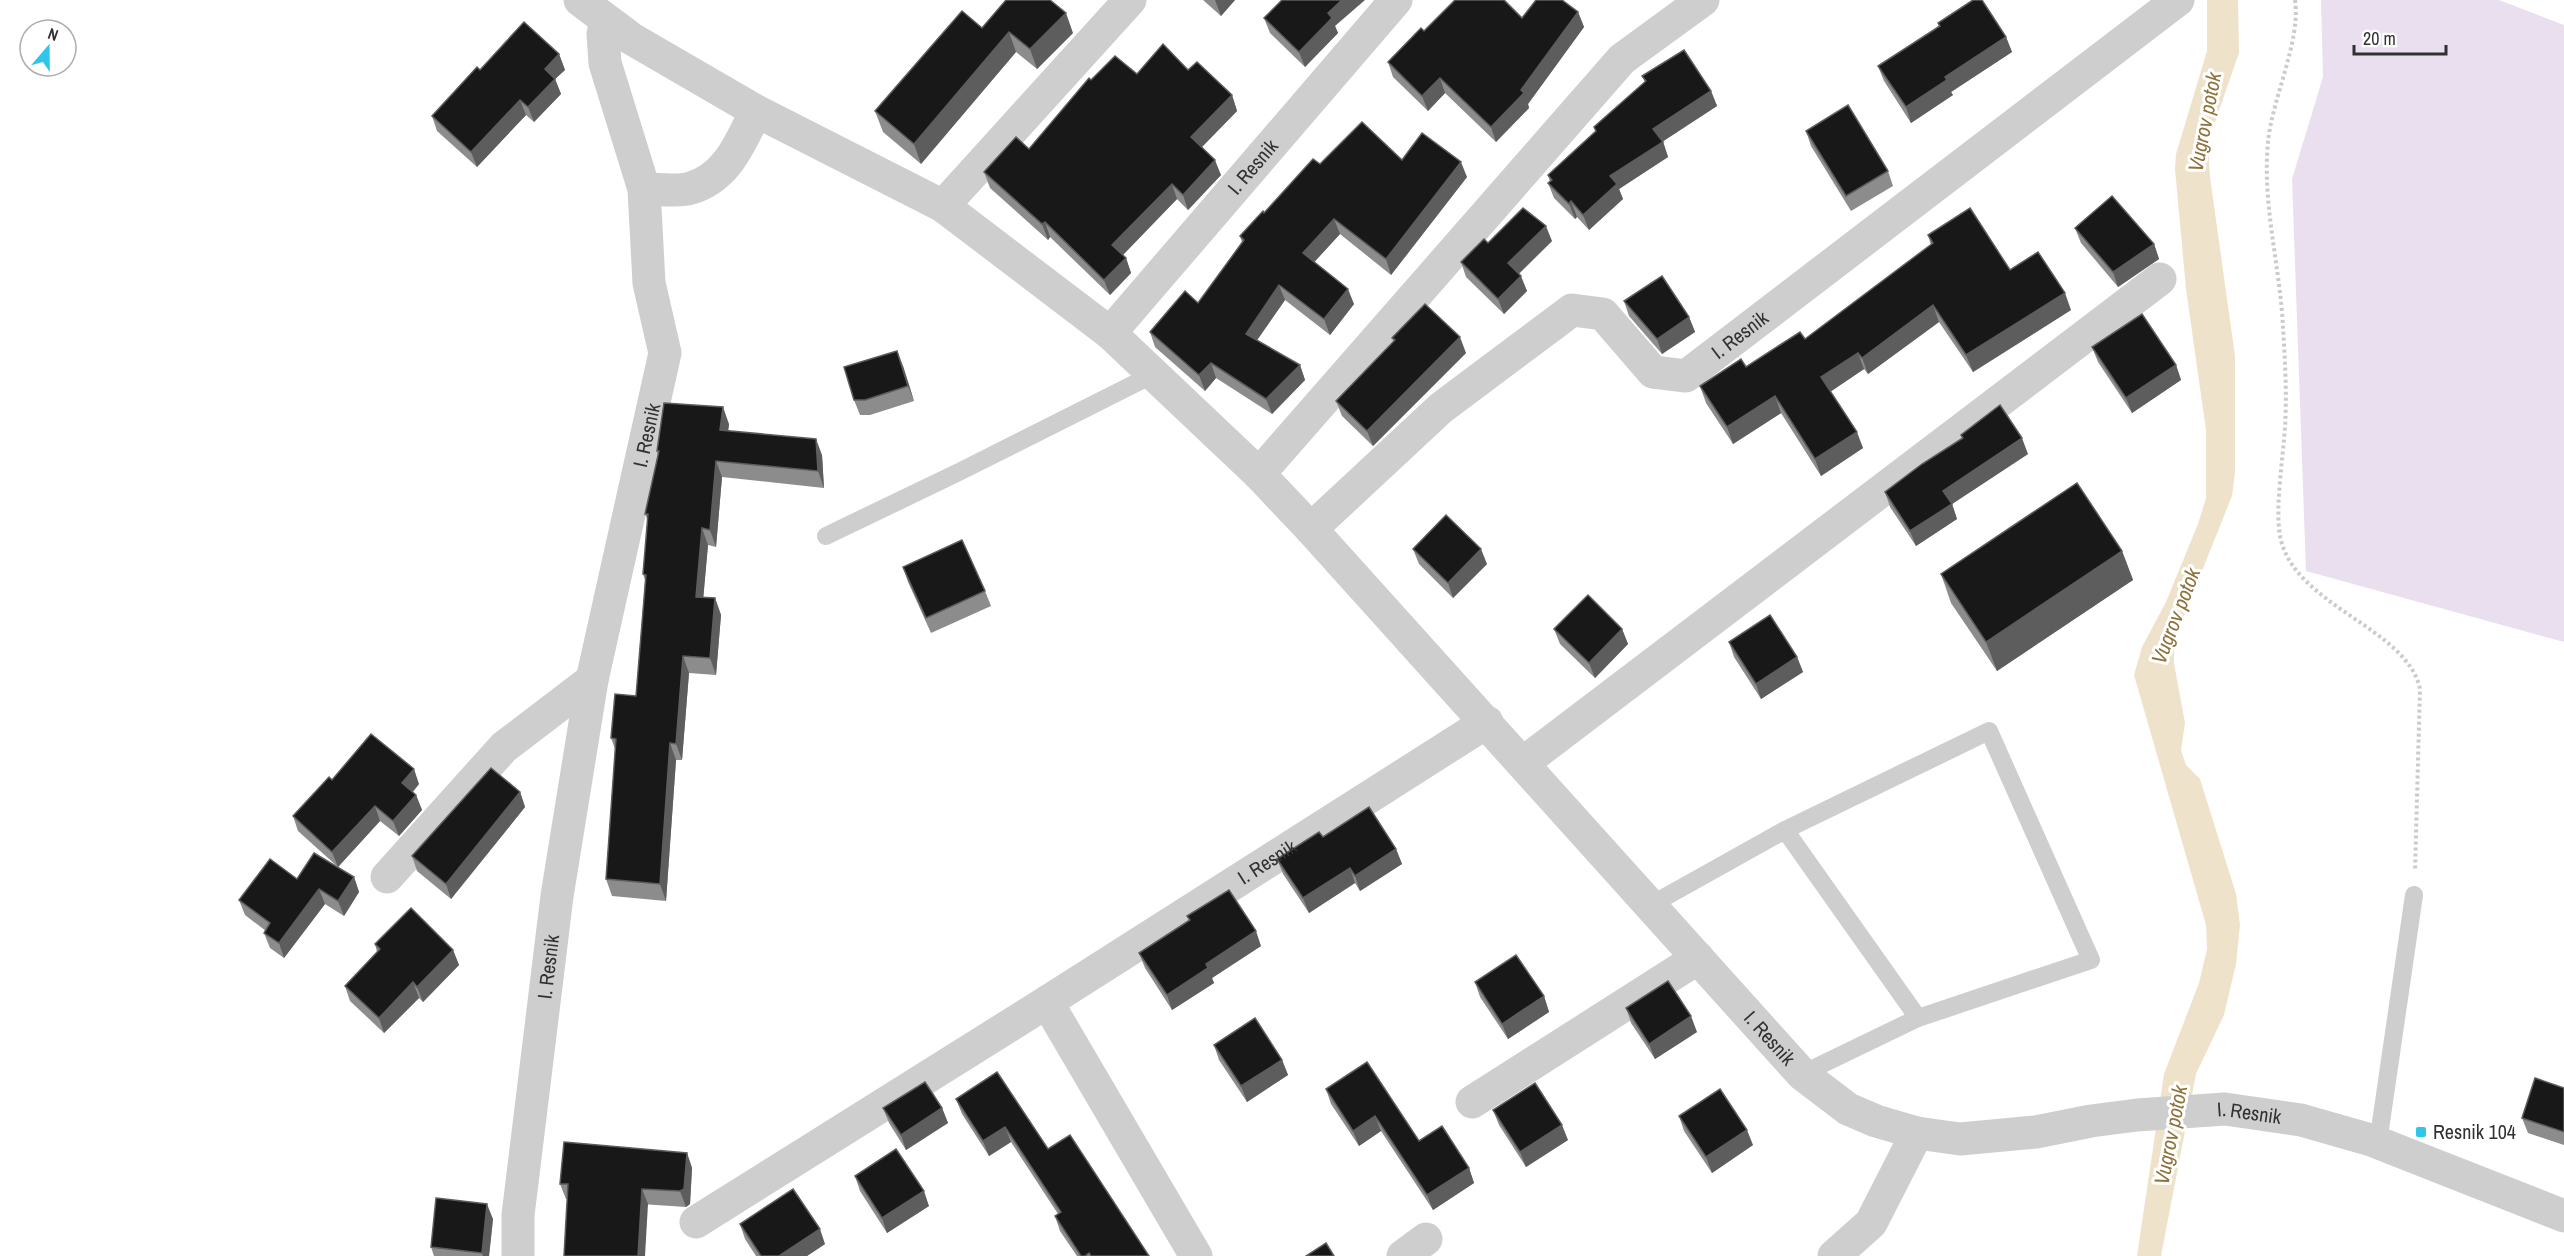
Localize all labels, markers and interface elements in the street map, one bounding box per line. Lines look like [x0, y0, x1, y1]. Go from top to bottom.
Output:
north arrow [18, 18, 78, 78]
scale bar [2354, 18, 2446, 56]
text: N [45, 22, 61, 46]
text: 20 m [2363, 26, 2396, 51]
water label: Vugrov potok [2181, 68, 2229, 174]
street label: I. Resnik [1221, 133, 1284, 200]
street label: I. Resnik [1706, 304, 1774, 365]
street label: I. Resnik [626, 400, 667, 470]
water label: Vugrov potok [2144, 562, 2208, 668]
street label: I. Resnik [1232, 832, 1302, 890]
street label: I. Resnik [531, 932, 565, 1001]
street label: I. Resnik [1738, 1005, 1802, 1071]
water label: Vugrov potok [2147, 1081, 2195, 1187]
street label: I. Resnik [2216, 1095, 2284, 1130]
place label: Resnik 104 [2433, 1118, 2516, 1145]
marker: Resnik 104 [2414, 1125, 2428, 1139]

